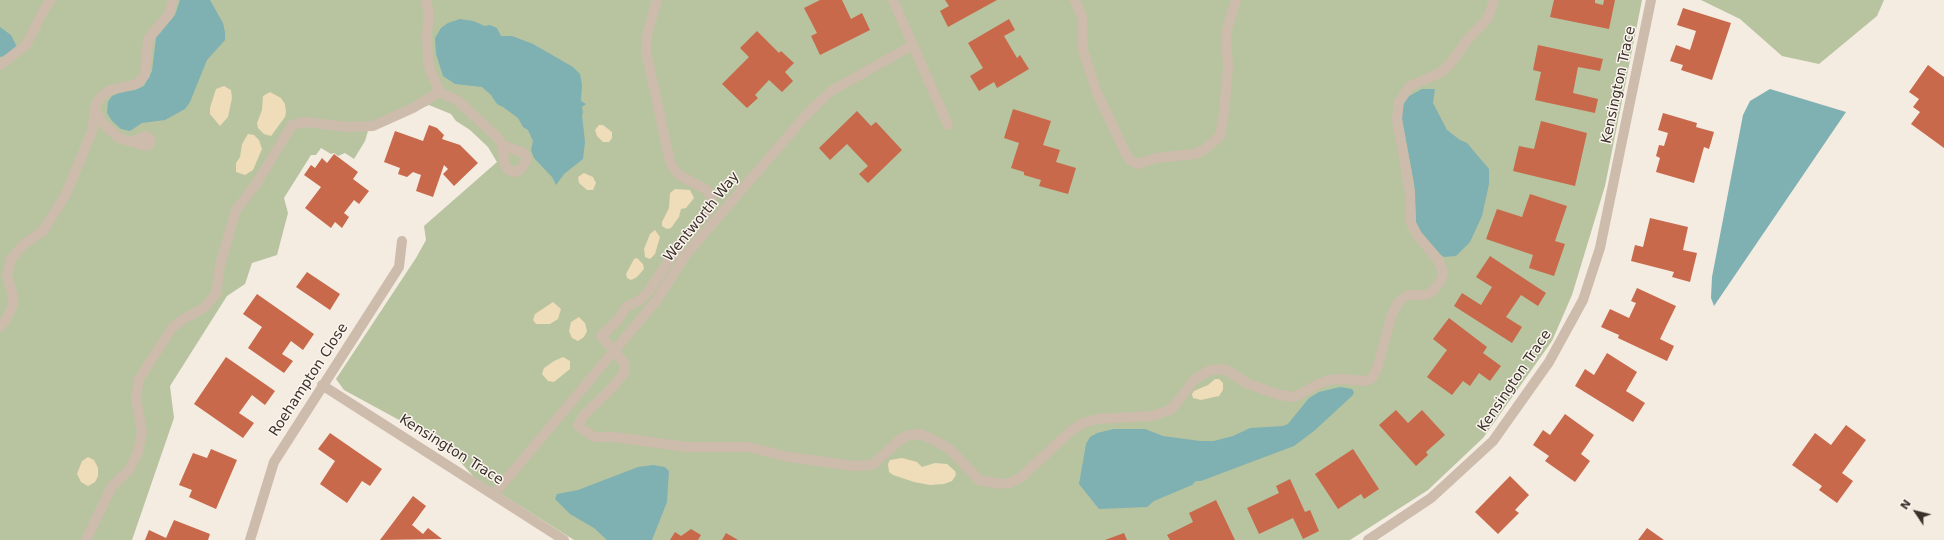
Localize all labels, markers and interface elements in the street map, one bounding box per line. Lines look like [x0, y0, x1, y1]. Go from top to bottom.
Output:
street label: Kensington Trace [1598, 25, 1640, 145]
street label: Wentworth Way [661, 169, 743, 265]
street label: Roehampton Close [266, 320, 352, 440]
street label: Kensington Trace [1475, 327, 1555, 435]
street label: Kensington Trace [396, 411, 506, 489]
north arrow [1896, 492, 1936, 532]
text: N [1898, 497, 1914, 512]

